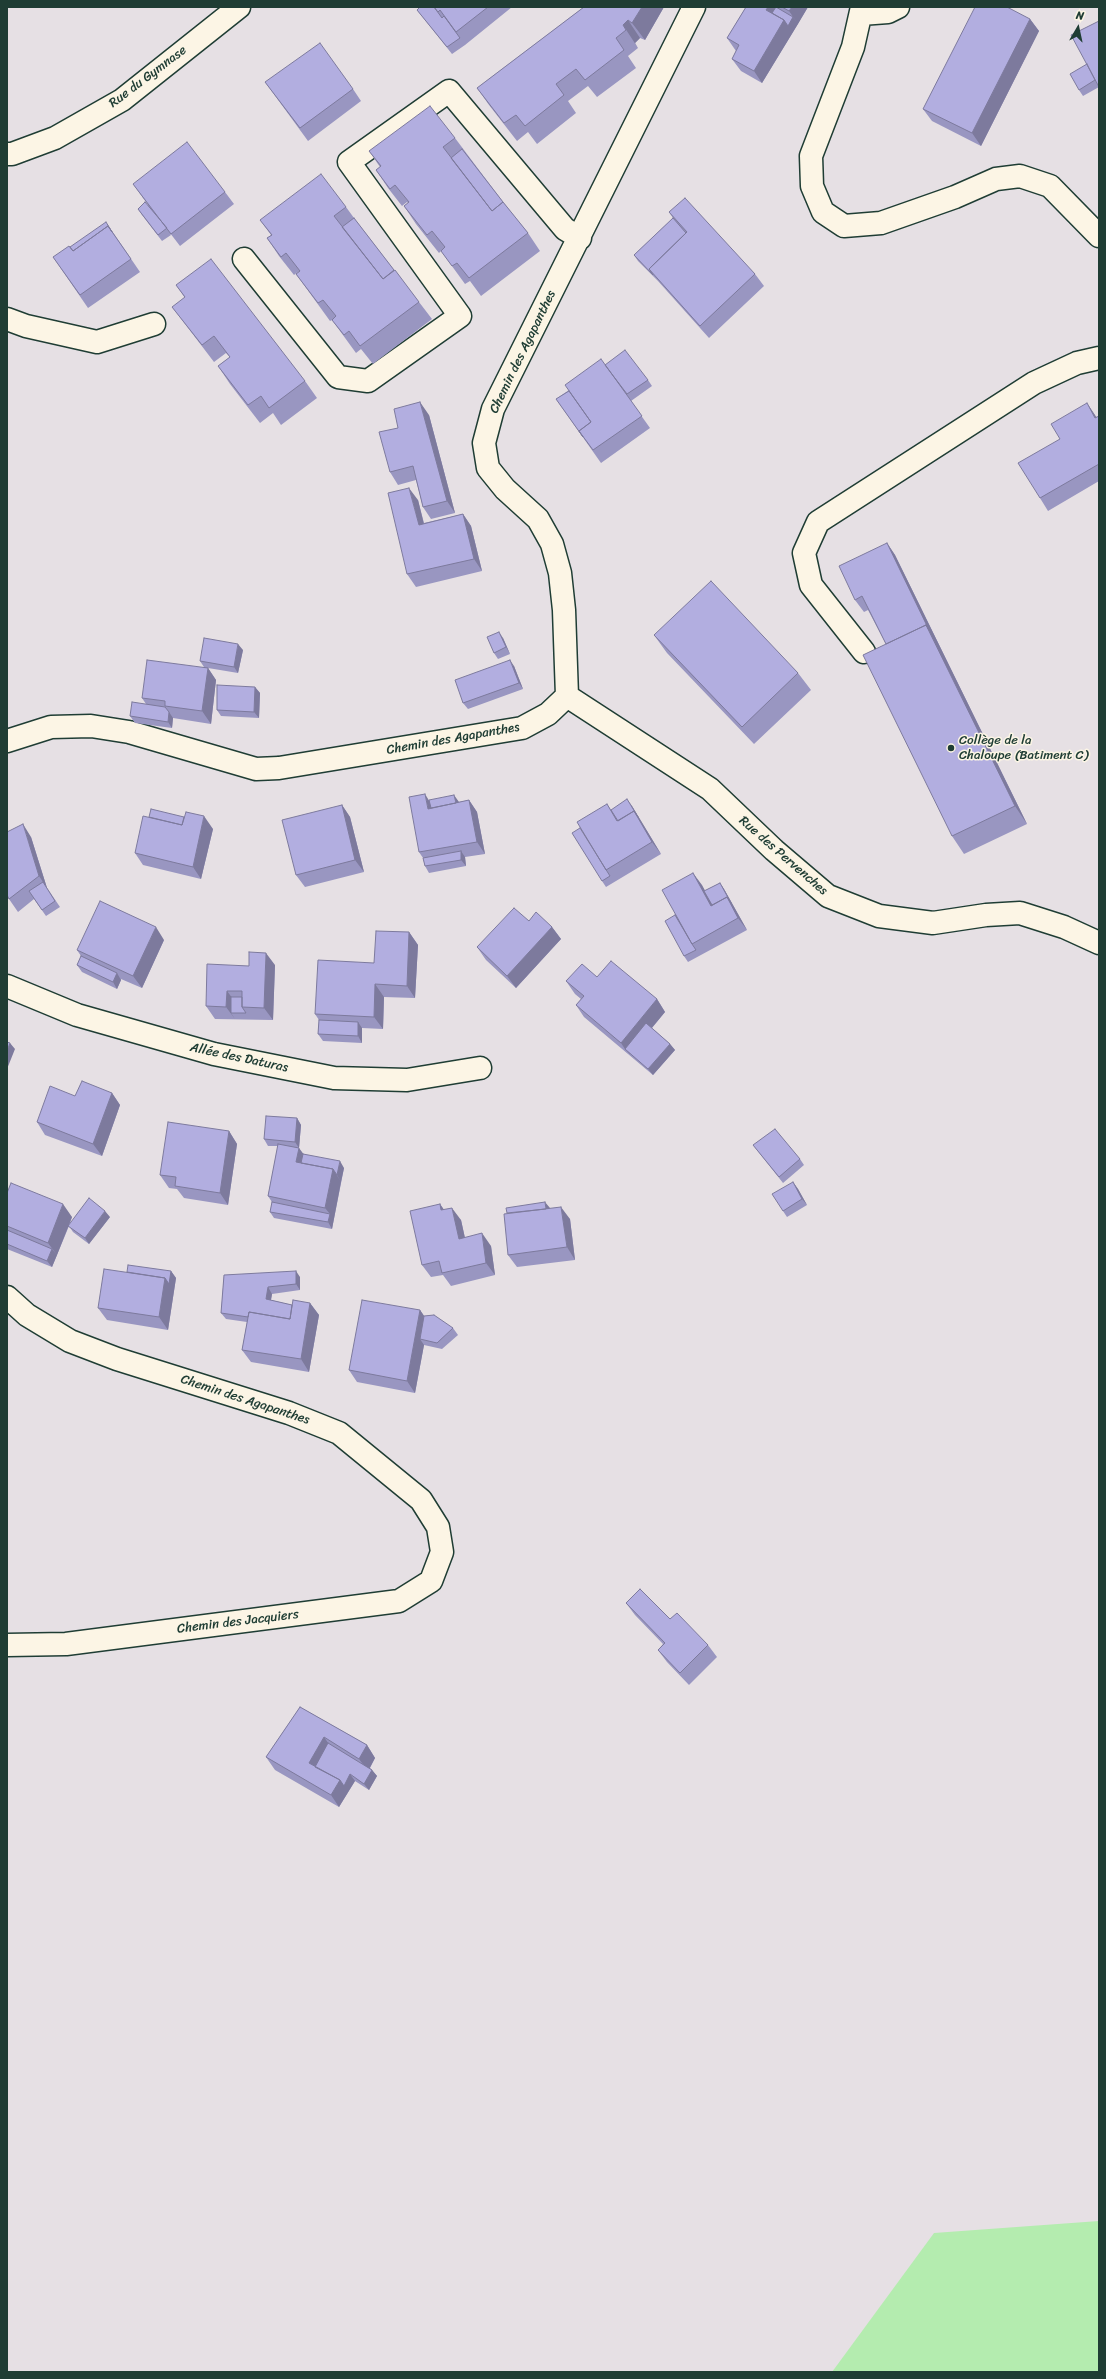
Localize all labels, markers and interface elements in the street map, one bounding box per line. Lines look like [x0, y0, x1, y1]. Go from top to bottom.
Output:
text: N [1075, 6, 1085, 26]
north arrow [1058, 8, 1098, 48]
street label: Rue du Gymnase [106, 43, 190, 111]
street label: Chemin des Agapanthes [486, 288, 560, 416]
street label: Chemin des Agapanthes [385, 720, 521, 758]
place label: Collège de la Chaloupe (Batiment C) [959, 733, 1088, 764]
marker: Collège de la Chaloupe (Batiment C) [946, 743, 956, 753]
street label: Rue des Pervenches [735, 813, 831, 899]
street label: Allée des Daturas [189, 1040, 289, 1076]
street label: Chemin des Agapanthes [179, 1372, 311, 1428]
street label: Chemin des Jacquiers [176, 1607, 300, 1637]

